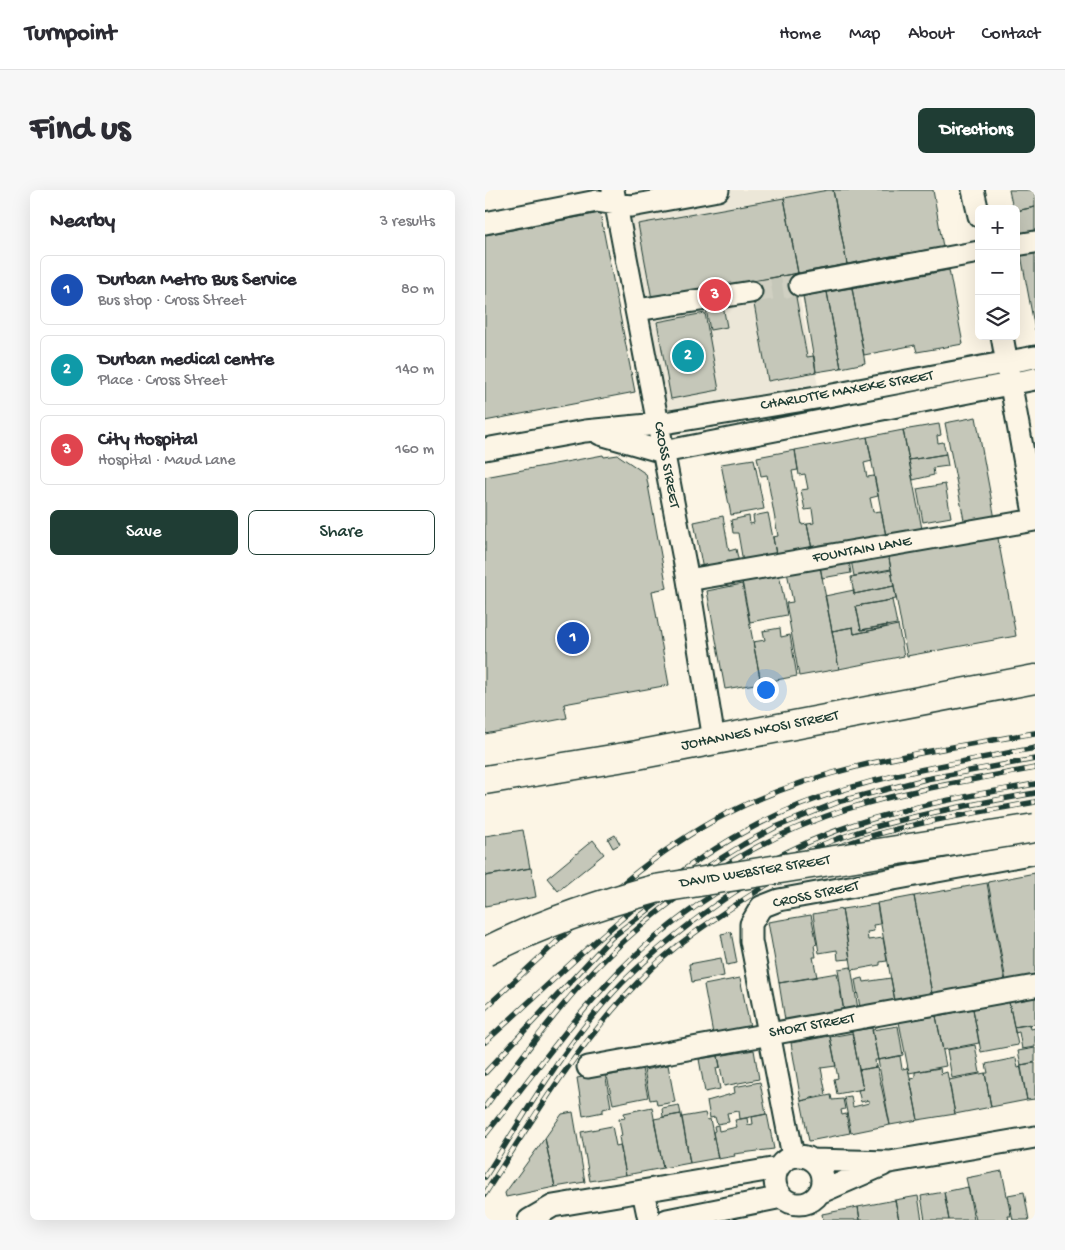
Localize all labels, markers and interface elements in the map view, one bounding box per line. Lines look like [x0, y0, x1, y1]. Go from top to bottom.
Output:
text: Turnpoint [25, 20, 116, 49]
text: Home [779, 24, 821, 45]
text: Map [849, 24, 880, 45]
text: About [908, 24, 954, 45]
text: Contact [982, 24, 1040, 45]
button: Directions [918, 108, 1035, 153]
text: Find us [30, 110, 130, 151]
map controls [975, 205, 1020, 340]
button: + [975, 205, 1020, 250]
text: Nearby [50, 210, 115, 235]
text: 3 results [380, 213, 435, 232]
button: − [975, 250, 1020, 295]
text: Durban Metro Bus Service [98, 269, 296, 292]
pin: 3 [699, 276, 731, 314]
text: 1 [64, 281, 70, 300]
text: 80 m [401, 281, 434, 300]
text: Bus stop · Cross Street [98, 292, 245, 311]
button: layers [975, 295, 1020, 340]
pin: 2 [672, 337, 704, 375]
text: Durban medical centre [98, 349, 274, 372]
text: 2 [63, 361, 71, 380]
text: 140 m [396, 361, 434, 380]
street label: CHARLOTTE MAXEKE STREET [759, 367, 936, 415]
text: Place · Cross Street [98, 372, 226, 391]
street label: CROSS STREET [649, 420, 683, 511]
text: City Hospital [98, 429, 198, 452]
text: 3 [63, 441, 71, 460]
text: 160 m [395, 441, 434, 460]
text: Hospital · Maud Lane [98, 452, 235, 471]
button: Save [50, 510, 238, 555]
button: Share [248, 510, 435, 555]
street label: FOUNTAIN LANE [810, 532, 914, 568]
pin: 1 [557, 619, 589, 657]
your location [753, 677, 779, 703]
street label: JOHANNES NKOSI STREET [680, 707, 841, 755]
street label: DAVID WEBSTER STREET [677, 851, 833, 893]
street label: CROSS STREET [771, 877, 862, 913]
street label: SHORT STREET [768, 1009, 857, 1042]

